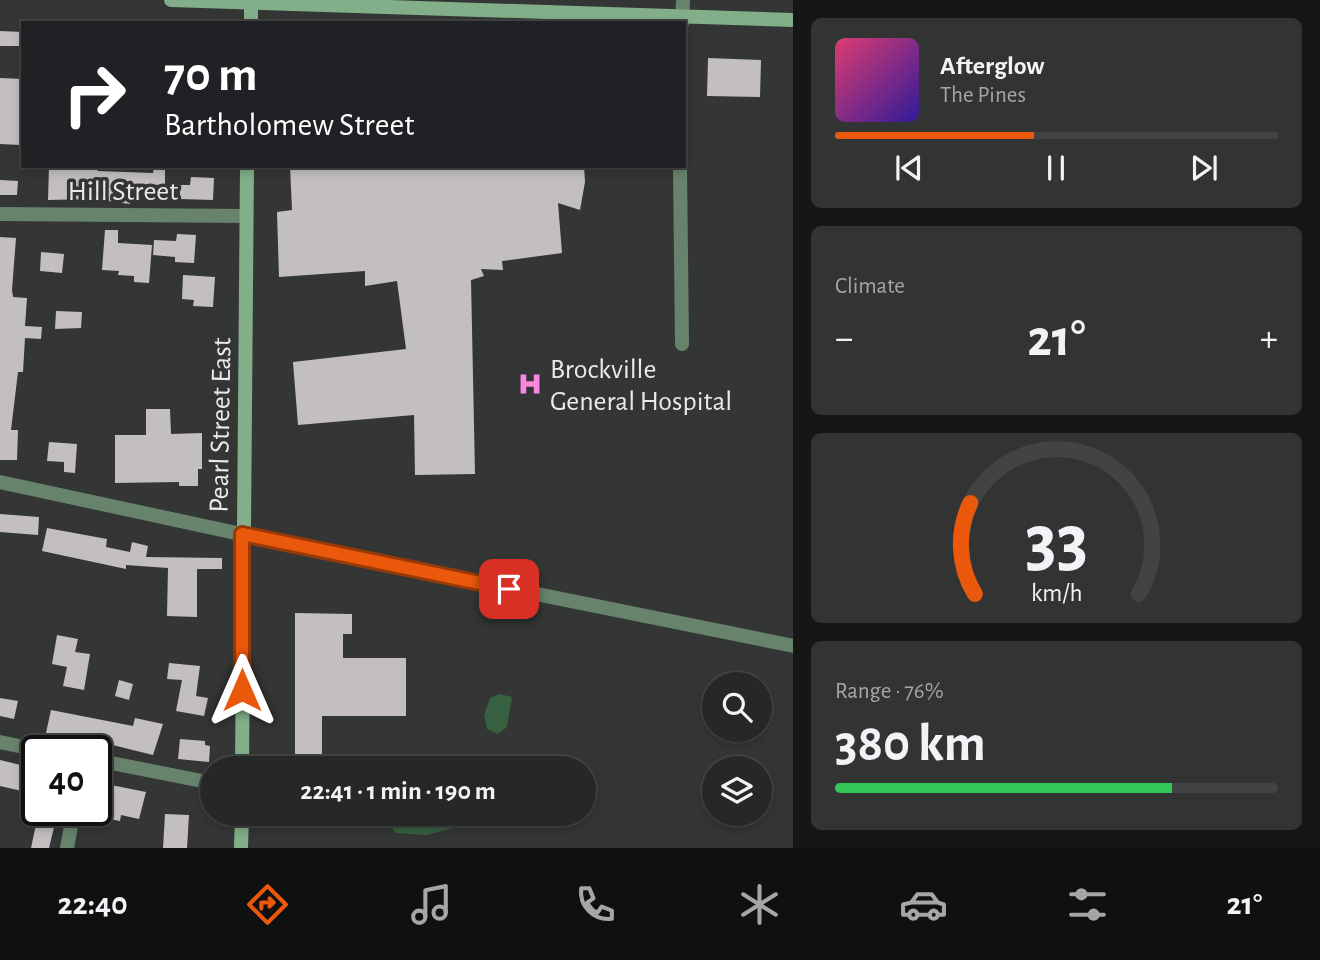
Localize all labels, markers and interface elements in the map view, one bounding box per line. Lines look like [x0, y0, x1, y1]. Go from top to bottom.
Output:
icon: right [49, 49, 140, 140]
text: 70 m [164, 51, 258, 100]
text: Afterglow [940, 53, 1044, 79]
text: The Pines [940, 84, 1026, 107]
text: Bartholomew Street [164, 109, 414, 141]
icon: previous [890, 149, 928, 187]
icon: pause [1037, 149, 1075, 187]
icon: next [1185, 149, 1223, 187]
street label: Hill Street [68, 178, 178, 206]
text: Climate [835, 275, 905, 298]
text: 21° [1027, 313, 1086, 365]
text: − [835, 320, 853, 358]
text: + [1260, 320, 1278, 358]
street label: Pearl Street East [205, 337, 237, 513]
place label: Brockville General Hospital [550, 356, 732, 416]
hospital icon: Brockville General Hospital [516, 370, 544, 398]
text: 33 [1025, 506, 1088, 579]
pin [479, 559, 539, 619]
icon: arrive [490, 570, 528, 608]
text: km/h [1031, 581, 1082, 606]
position arrow [205, 653, 279, 727]
map controls [702, 672, 772, 826]
button: search [702, 672, 772, 742]
text: Range · 76% [835, 680, 944, 703]
text: 380 km [835, 718, 986, 770]
speed limit sign: 40 [21, 735, 112, 826]
button: layers [702, 756, 772, 826]
text: 22:41 · 1 min · 190 m [300, 778, 496, 804]
icon: directions [243, 880, 292, 929]
icon: music [407, 880, 456, 929]
icon: phone [571, 880, 620, 929]
icon: climate [735, 880, 784, 929]
icon: car [899, 880, 948, 929]
icon: filters [1063, 880, 1112, 929]
text: 22:40 [57, 888, 128, 920]
text: 21° [1227, 888, 1262, 920]

